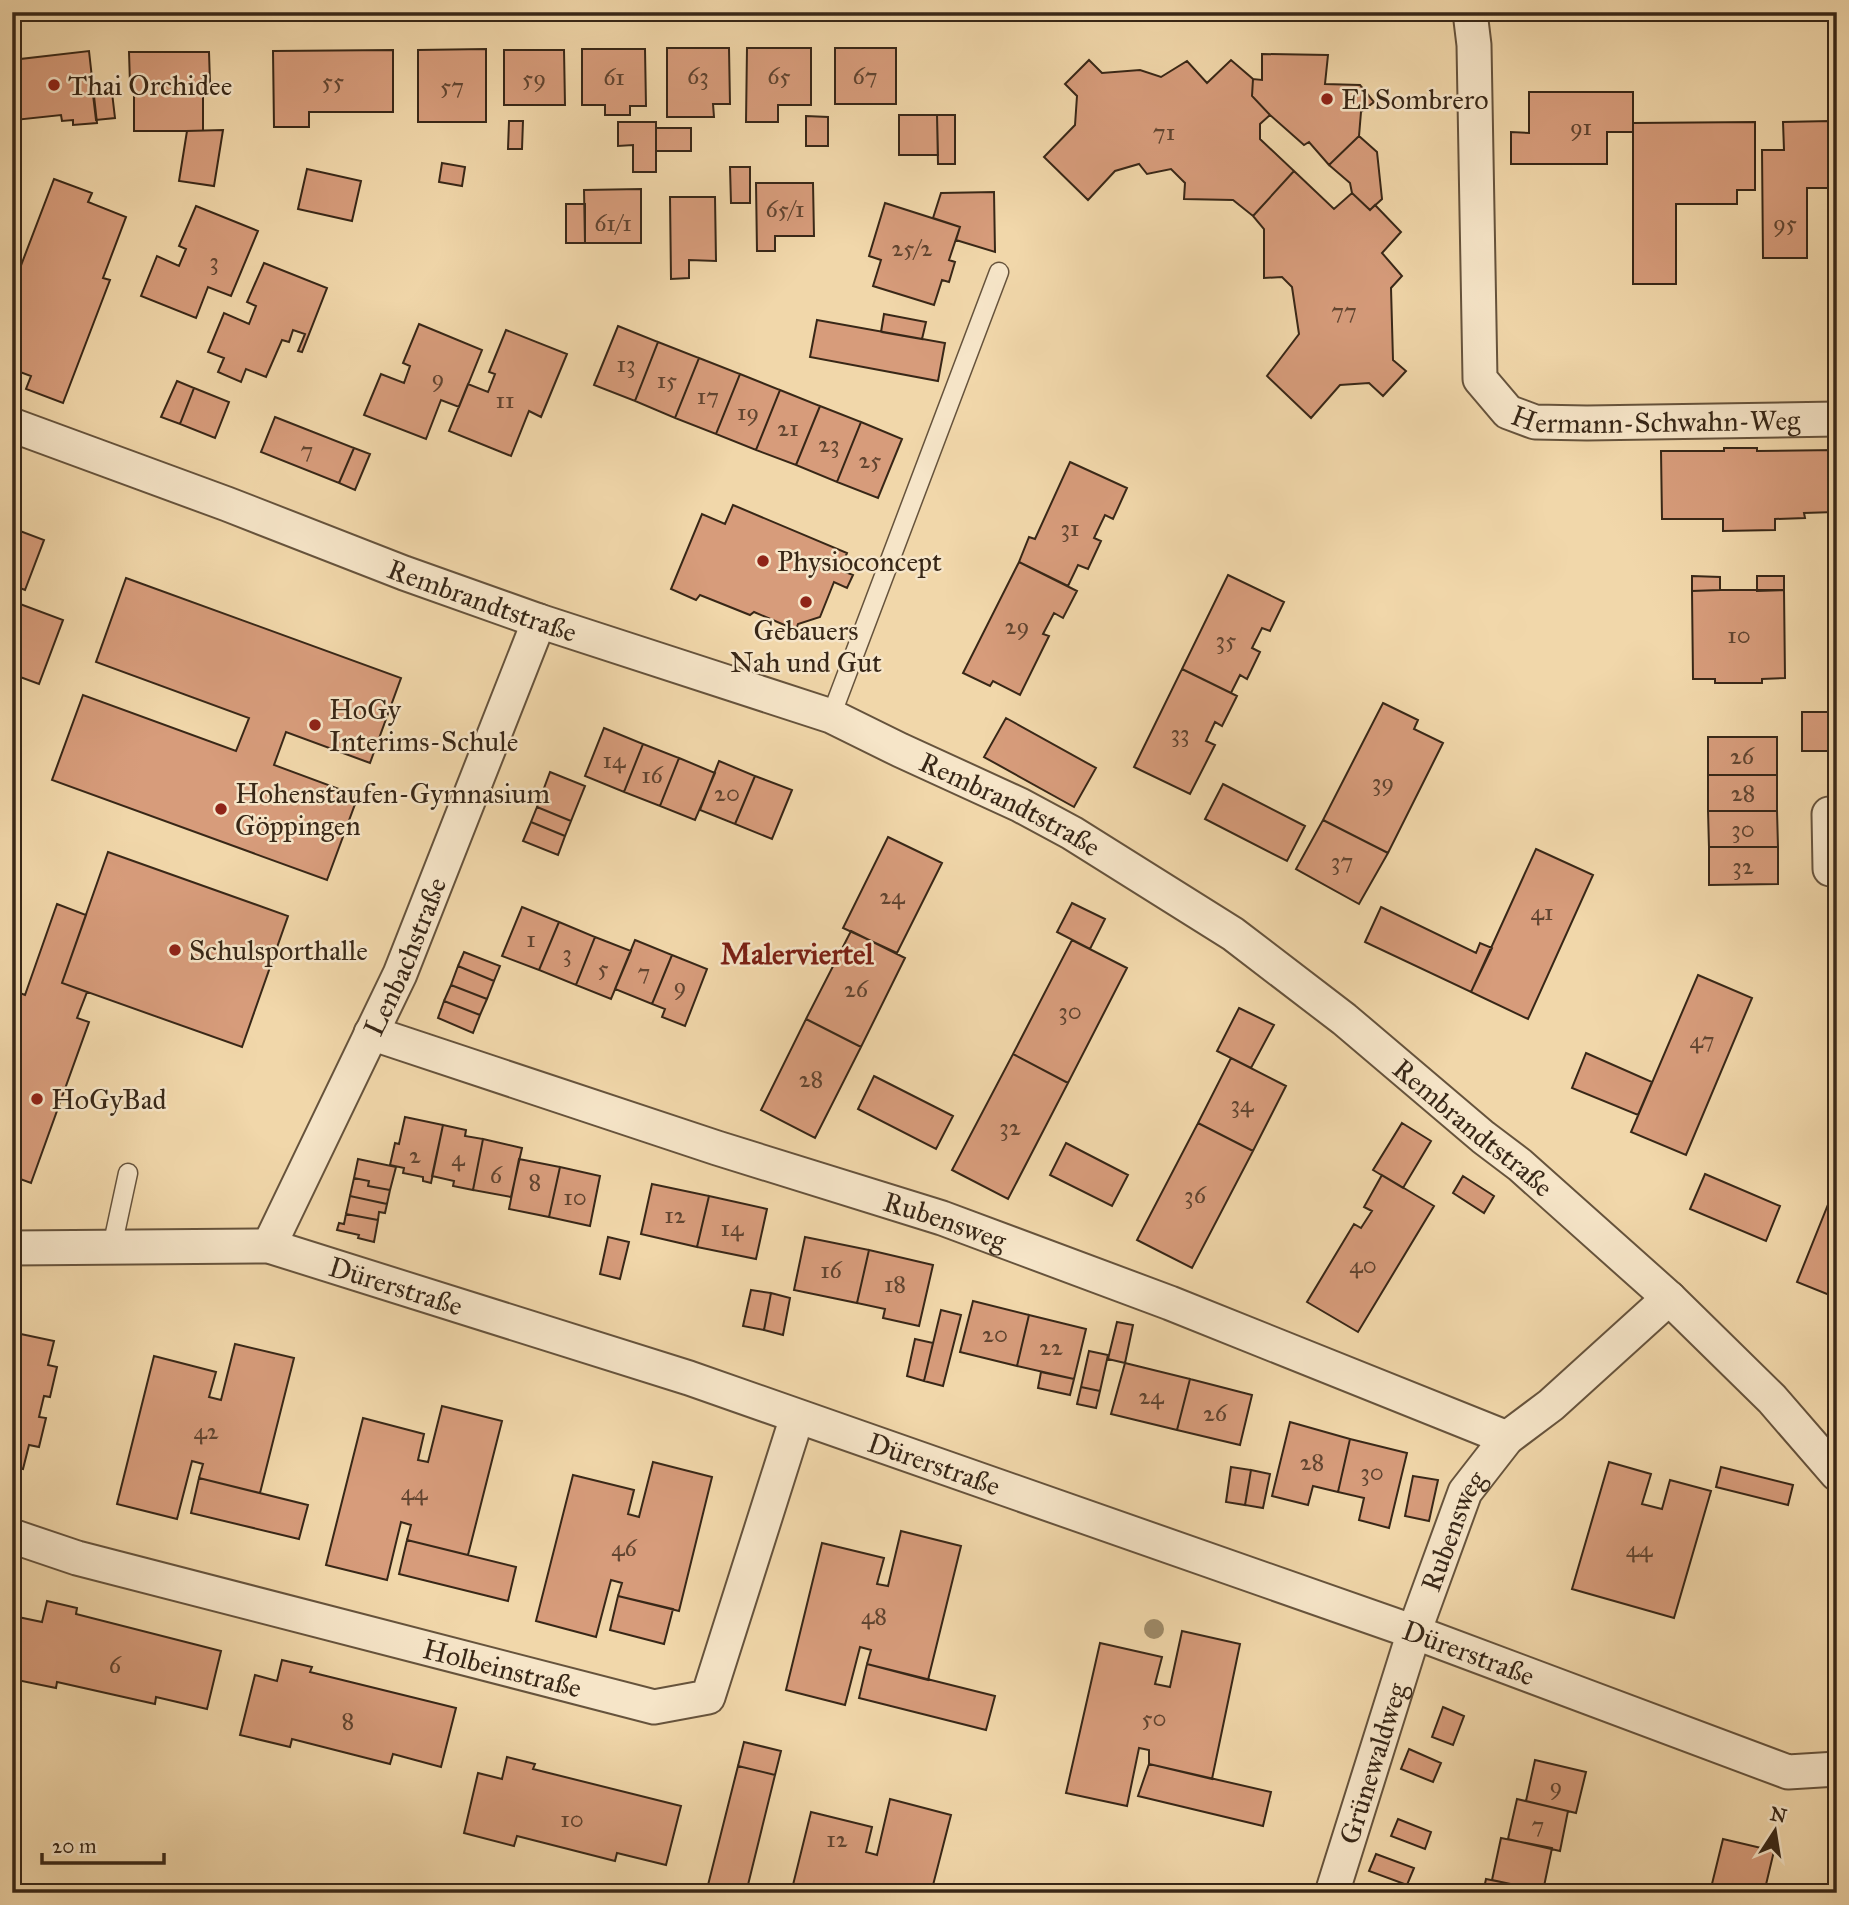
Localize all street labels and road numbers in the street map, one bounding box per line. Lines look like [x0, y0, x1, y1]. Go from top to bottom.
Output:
street label: Hermann-Schwahn-Weg [1507, 397, 1801, 441]
street label: Rembrandtstraße [383, 551, 581, 650]
street label: Rembrandtstraße [914, 744, 1107, 864]
street label: Lenbachstraße [355, 872, 454, 1041]
street label: Rembrandtstraße [1386, 1051, 1561, 1204]
street label: Rubensweg [879, 1183, 1012, 1258]
street label: Dürerstraße [325, 1248, 467, 1323]
street label: Dürerstraße [863, 1425, 1005, 1503]
street label: Rubensweg [1413, 1462, 1494, 1596]
street label: Dürerstraße [1398, 1612, 1540, 1693]
street label: Holbeinstraße [419, 1631, 585, 1705]
street label: Grünewaldweg [1331, 1677, 1415, 1848]

